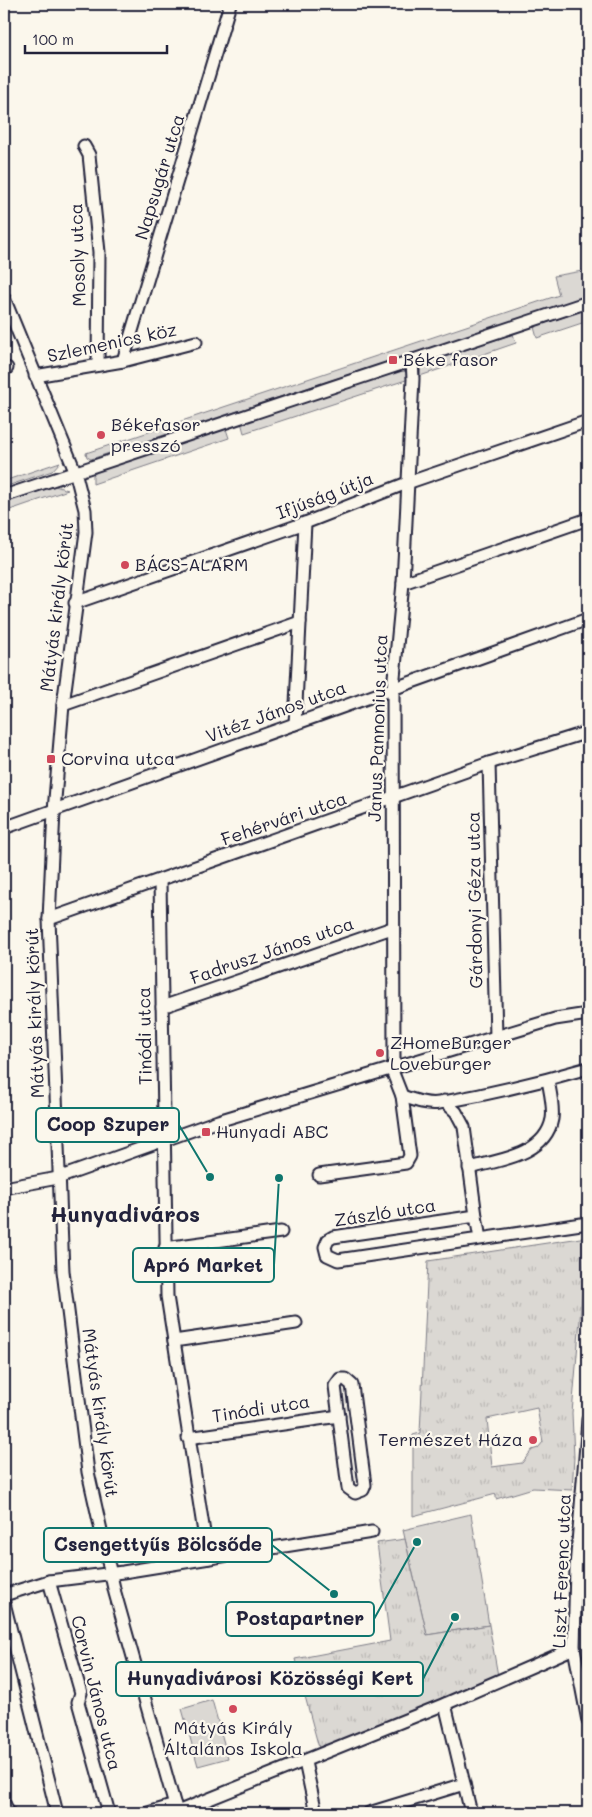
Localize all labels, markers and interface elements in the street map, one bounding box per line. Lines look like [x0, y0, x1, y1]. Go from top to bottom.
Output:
scale bar [25, 22, 168, 54]
text: 100 m [32, 29, 74, 49]
street label: Napsugár utca [129, 111, 190, 242]
street label: Mosoly utca [63, 203, 91, 307]
street label: Szlemenics köz [45, 317, 179, 367]
place label: Béke fasor [403, 347, 498, 371]
marker: Béke fasor [387, 354, 399, 366]
place label: Békefasor presszó [111, 412, 201, 457]
marker: Békefasor presszó [95, 429, 107, 441]
street label: Ifjúság útja [273, 466, 377, 525]
street label: Mátyás király körút [34, 521, 78, 693]
place label: BÁCS-ALARM [135, 552, 248, 576]
marker: BÁCS-ALARM [119, 559, 131, 571]
street label: Janus Pannonius utca [362, 634, 392, 822]
street label: Vitéz János utca [202, 675, 349, 748]
place label: Corvina utca [61, 746, 175, 770]
marker: Corvina utca [45, 753, 57, 765]
street label: Fehérvári utca [218, 785, 350, 851]
street label: Gárdonyi Géza utca [460, 811, 488, 989]
street label: Fadrusz János utca [186, 911, 357, 989]
street label: Mátyás király körút [19, 927, 49, 1099]
street label: Tinódi utca [131, 987, 157, 1085]
place label: ZHomeBurger Loveburger [390, 1030, 512, 1075]
marker: ZHomeBurger Loveburger [374, 1047, 386, 1059]
callout: Coop Szuper [36, 1108, 179, 1142]
text: Coop Szuper [47, 1111, 169, 1136]
place label: Hunyadi ABC [216, 1119, 329, 1143]
marker: Hunyadi ABC [200, 1126, 212, 1138]
street label: Zászló utca [332, 1192, 437, 1232]
district label: Hunyadiváros [50, 1199, 200, 1228]
callout: Apró Market [133, 1248, 274, 1282]
text: Apró Market [143, 1252, 263, 1277]
street label: Mátyás király körút [77, 1327, 125, 1499]
street label: Tinódi utca [210, 1388, 311, 1428]
place label: Természet Háza [378, 1427, 523, 1451]
marker: Természet Háza [527, 1434, 539, 1446]
street label: Liszt Ferenc utca [546, 1493, 576, 1649]
callout: Csengettyűs Bölcsőde [44, 1528, 272, 1562]
text: Csengettyűs Bölcsőde [54, 1531, 262, 1556]
callout: Postapartner [226, 1602, 374, 1636]
text: Postapartner [236, 1605, 364, 1630]
street label: Corvin János utca [66, 1613, 128, 1773]
callout: Hunyadivárosi Közösségi Kert [116, 1662, 423, 1696]
text: Hunyadivárosi Közösségi Kert [127, 1665, 413, 1690]
marker: Mátyás Király Általános Iskola [227, 1703, 239, 1715]
place label: Mátyás Király Általános Iskola [163, 1715, 303, 1760]

